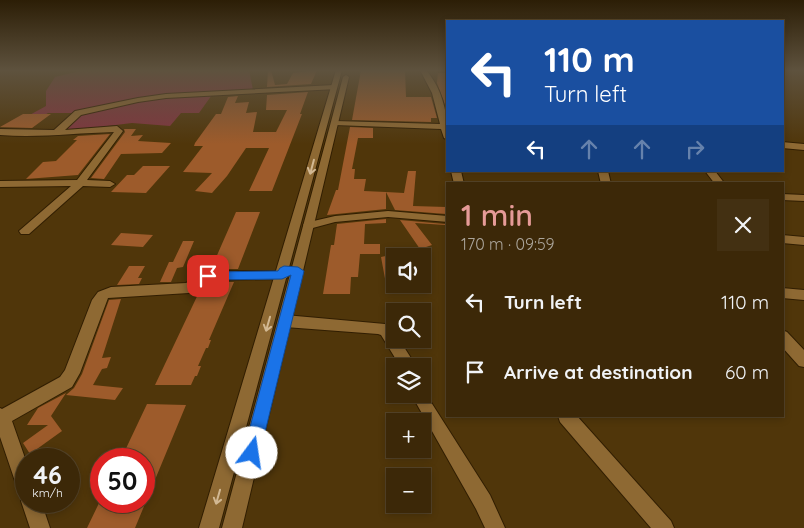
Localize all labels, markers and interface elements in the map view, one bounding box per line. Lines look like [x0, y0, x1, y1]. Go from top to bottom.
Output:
text: 110 m [544, 37, 635, 81]
icon: left [461, 40, 526, 105]
text: Turn left [544, 80, 627, 108]
icon: left [522, 135, 550, 163]
icon: ahead [575, 135, 603, 163]
icon: ahead [628, 135, 656, 163]
icon: right [681, 135, 709, 163]
one-way arrow [307, 159, 317, 175]
text: 1 min [461, 196, 533, 234]
button: close [717, 199, 769, 251]
text: 170 m · 09:59 [461, 234, 555, 254]
map controls [386, 248, 431, 513]
button: sound [386, 248, 431, 293]
pin [187, 255, 229, 297]
icon: arrive [194, 262, 222, 290]
icon: left [461, 288, 489, 316]
text: Turn left [504, 290, 582, 314]
text: 110 m [721, 290, 769, 314]
button: search [386, 303, 431, 348]
one-way arrow [263, 315, 273, 331]
button: layers [386, 358, 431, 403]
icon: arrive [461, 358, 489, 386]
text: Arrive at destination [504, 360, 693, 384]
text: 60 m [725, 360, 769, 384]
button: + [386, 413, 431, 458]
position arrow [225, 426, 277, 478]
speed limit sign: 50 [90, 448, 155, 513]
text: 46 [33, 459, 62, 490]
button: − [386, 468, 431, 513]
text: km/h [32, 485, 63, 500]
one-way arrow [212, 488, 222, 504]

